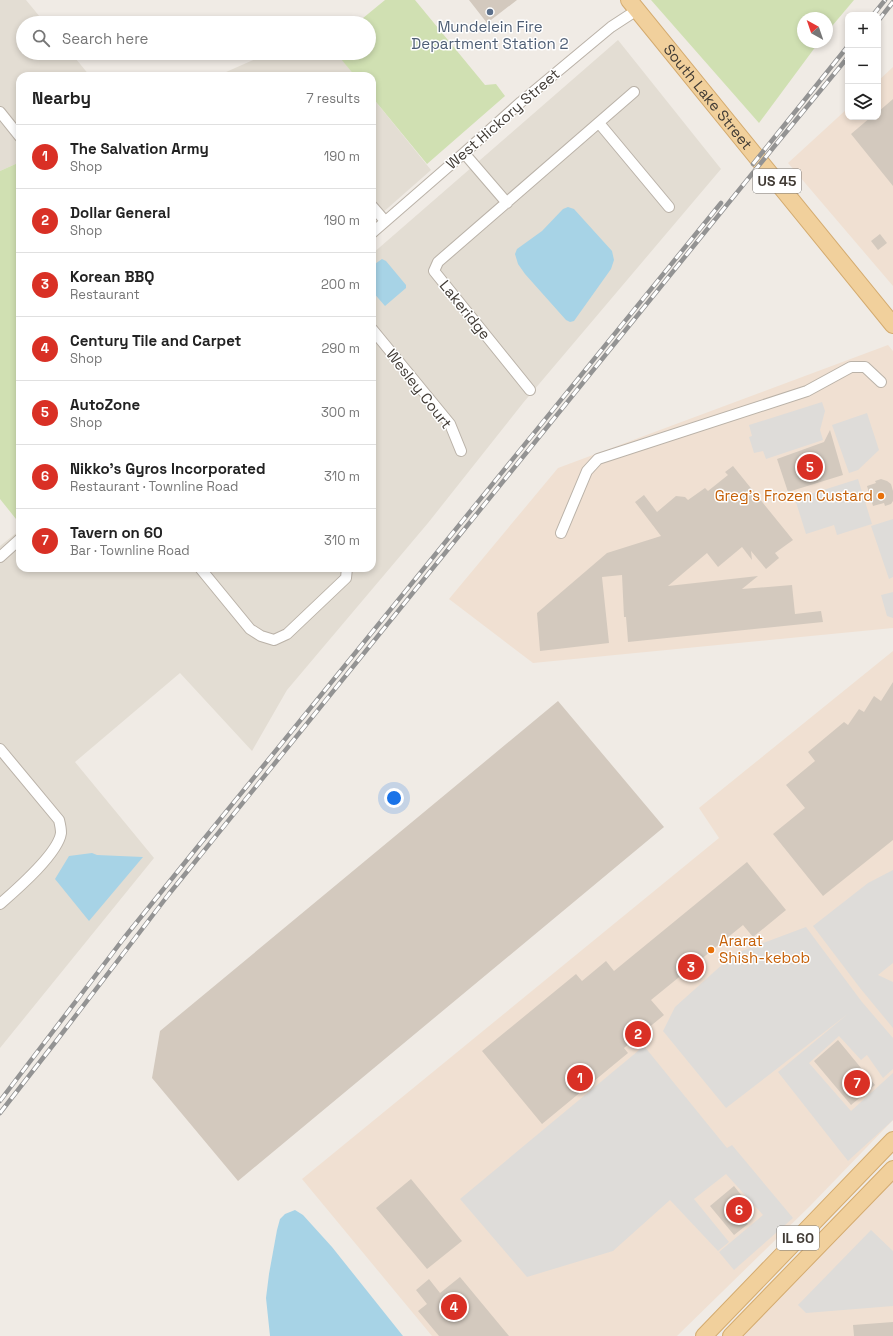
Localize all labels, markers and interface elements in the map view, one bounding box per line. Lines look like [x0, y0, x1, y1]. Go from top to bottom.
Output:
marker: Mundelein Fire Department Station 2 [485, 7, 495, 17]
north arrow [797, 12, 833, 48]
map controls [845, 12, 881, 120]
button: + [845, 12, 881, 48]
search box [16, 16, 376, 60]
place label: Mundelein Fire Department Station 2 [411, 17, 569, 53]
icon: search [30, 27, 52, 49]
text: Search here [62, 29, 148, 48]
street label: South Lake Street [660, 40, 757, 154]
button: − [845, 48, 881, 84]
street label: West Hickory Street [442, 64, 563, 173]
button: layers [845, 84, 881, 120]
text: Nearby [32, 87, 91, 109]
text: 7 results [306, 90, 360, 107]
text: The Salvation Army [70, 139, 209, 158]
text: 1 [42, 148, 48, 165]
text: 190 m [324, 148, 360, 165]
text: Shop [70, 158, 102, 175]
road number: US 45 [753, 169, 801, 193]
text: Dollar General [70, 203, 170, 222]
text: 2 [41, 212, 49, 229]
text: 190 m [324, 212, 360, 229]
text: Shop [70, 222, 102, 239]
text: Korean BBQ [70, 267, 154, 286]
text: 3 [41, 276, 49, 293]
text: 200 m [321, 276, 360, 293]
street label: Lakeridge [436, 276, 495, 343]
text: Restaurant [70, 286, 140, 303]
text: Century Tile and Carpet [70, 331, 241, 350]
text: 4 [41, 340, 49, 357]
text: 290 m [321, 340, 360, 357]
street label: Wesley Court [382, 345, 456, 432]
text: Shop [70, 350, 102, 367]
text: AutoZone [70, 395, 140, 414]
text: 5 [41, 404, 49, 421]
text: 300 m [321, 404, 360, 421]
text: Shop [70, 414, 102, 431]
pin: 5 [797, 452, 823, 482]
text: Nikko's Gyros Incorporated [70, 459, 266, 478]
text: 6 [41, 468, 49, 485]
text: 310 m [324, 468, 360, 485]
text: Restaurant · Townline Road [70, 478, 238, 495]
place label: Greg's Frozen Custard [715, 486, 873, 505]
marker: Greg's Frozen Custard [876, 491, 886, 501]
text: Tavern on 60 [70, 523, 163, 542]
text: 7 [41, 532, 49, 549]
text: 310 m [324, 532, 360, 549]
text: Bar · Townline Road [70, 542, 190, 559]
your location [384, 788, 404, 808]
place label: Ararat Shish-kebob [719, 931, 810, 967]
marker: Ararat Shish-kebob [706, 945, 716, 955]
pin: 3 [678, 952, 704, 982]
pin: 2 [625, 1019, 651, 1049]
pin: 1 [567, 1063, 593, 1093]
pin: 7 [844, 1068, 870, 1098]
pin: 6 [726, 1195, 752, 1225]
road number: IL 60 [777, 1226, 819, 1250]
pin: 4 [441, 1292, 467, 1322]

